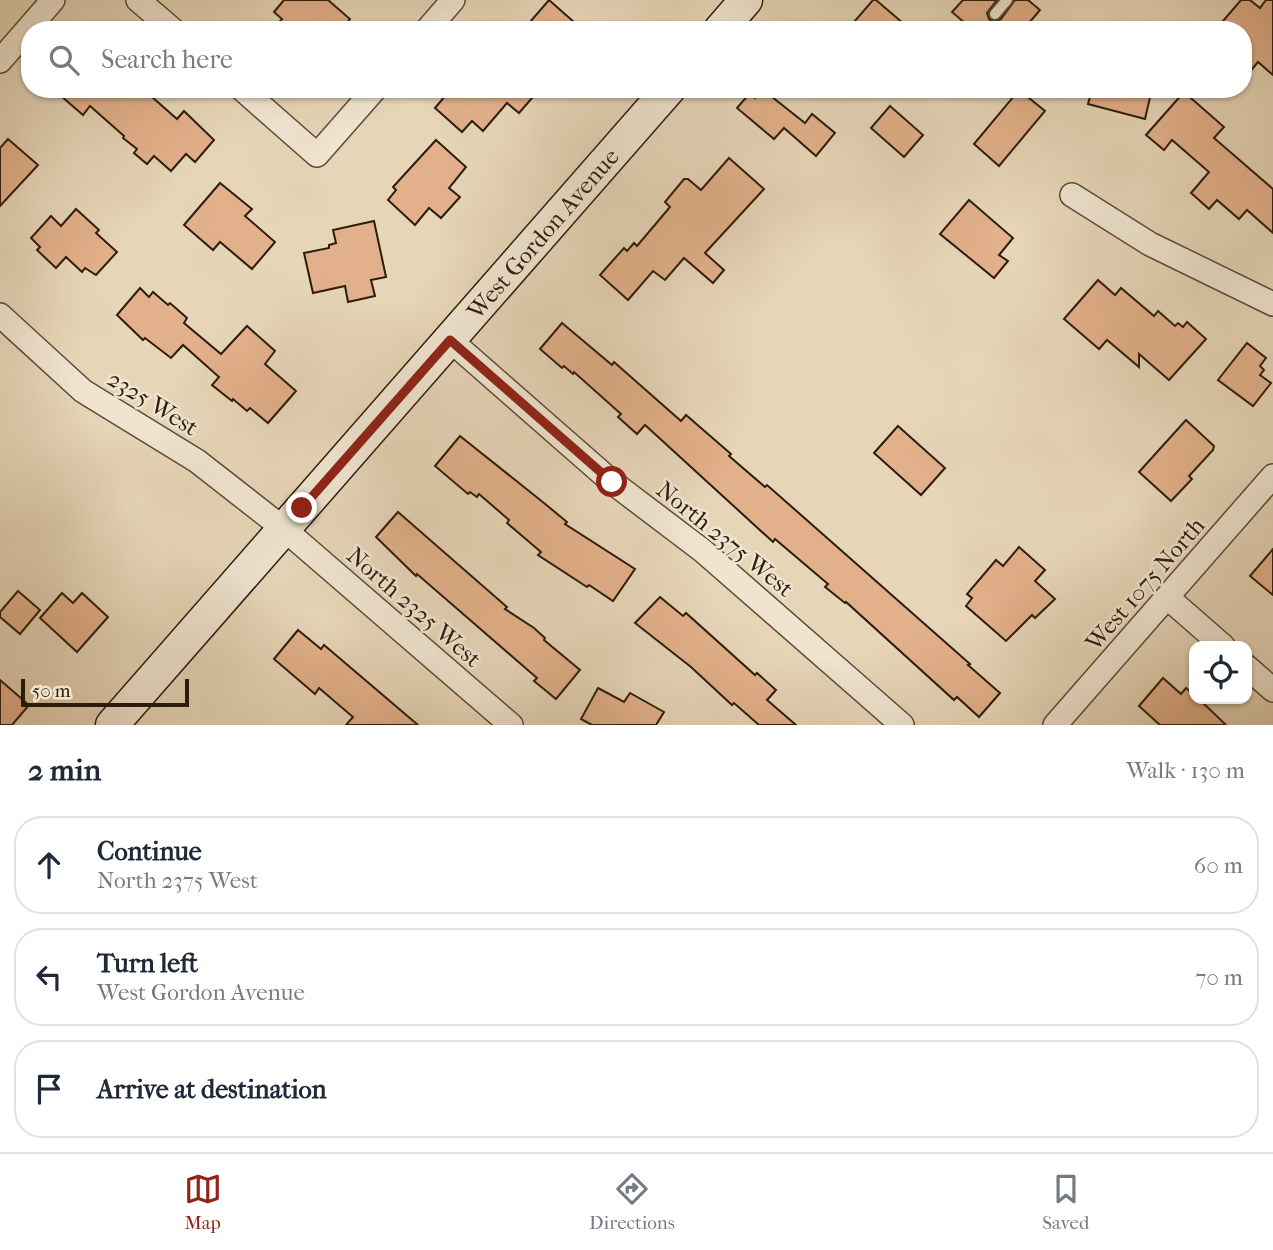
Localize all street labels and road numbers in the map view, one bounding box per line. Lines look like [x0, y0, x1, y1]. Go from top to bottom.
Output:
street label: West Gordon Avenue [461, 143, 625, 326]
street label: 2325 West [103, 364, 204, 442]
street label: North 2375 West [651, 475, 799, 603]
street label: West 1075 North [1079, 511, 1211, 657]
street label: North 2325 West [341, 541, 487, 673]

